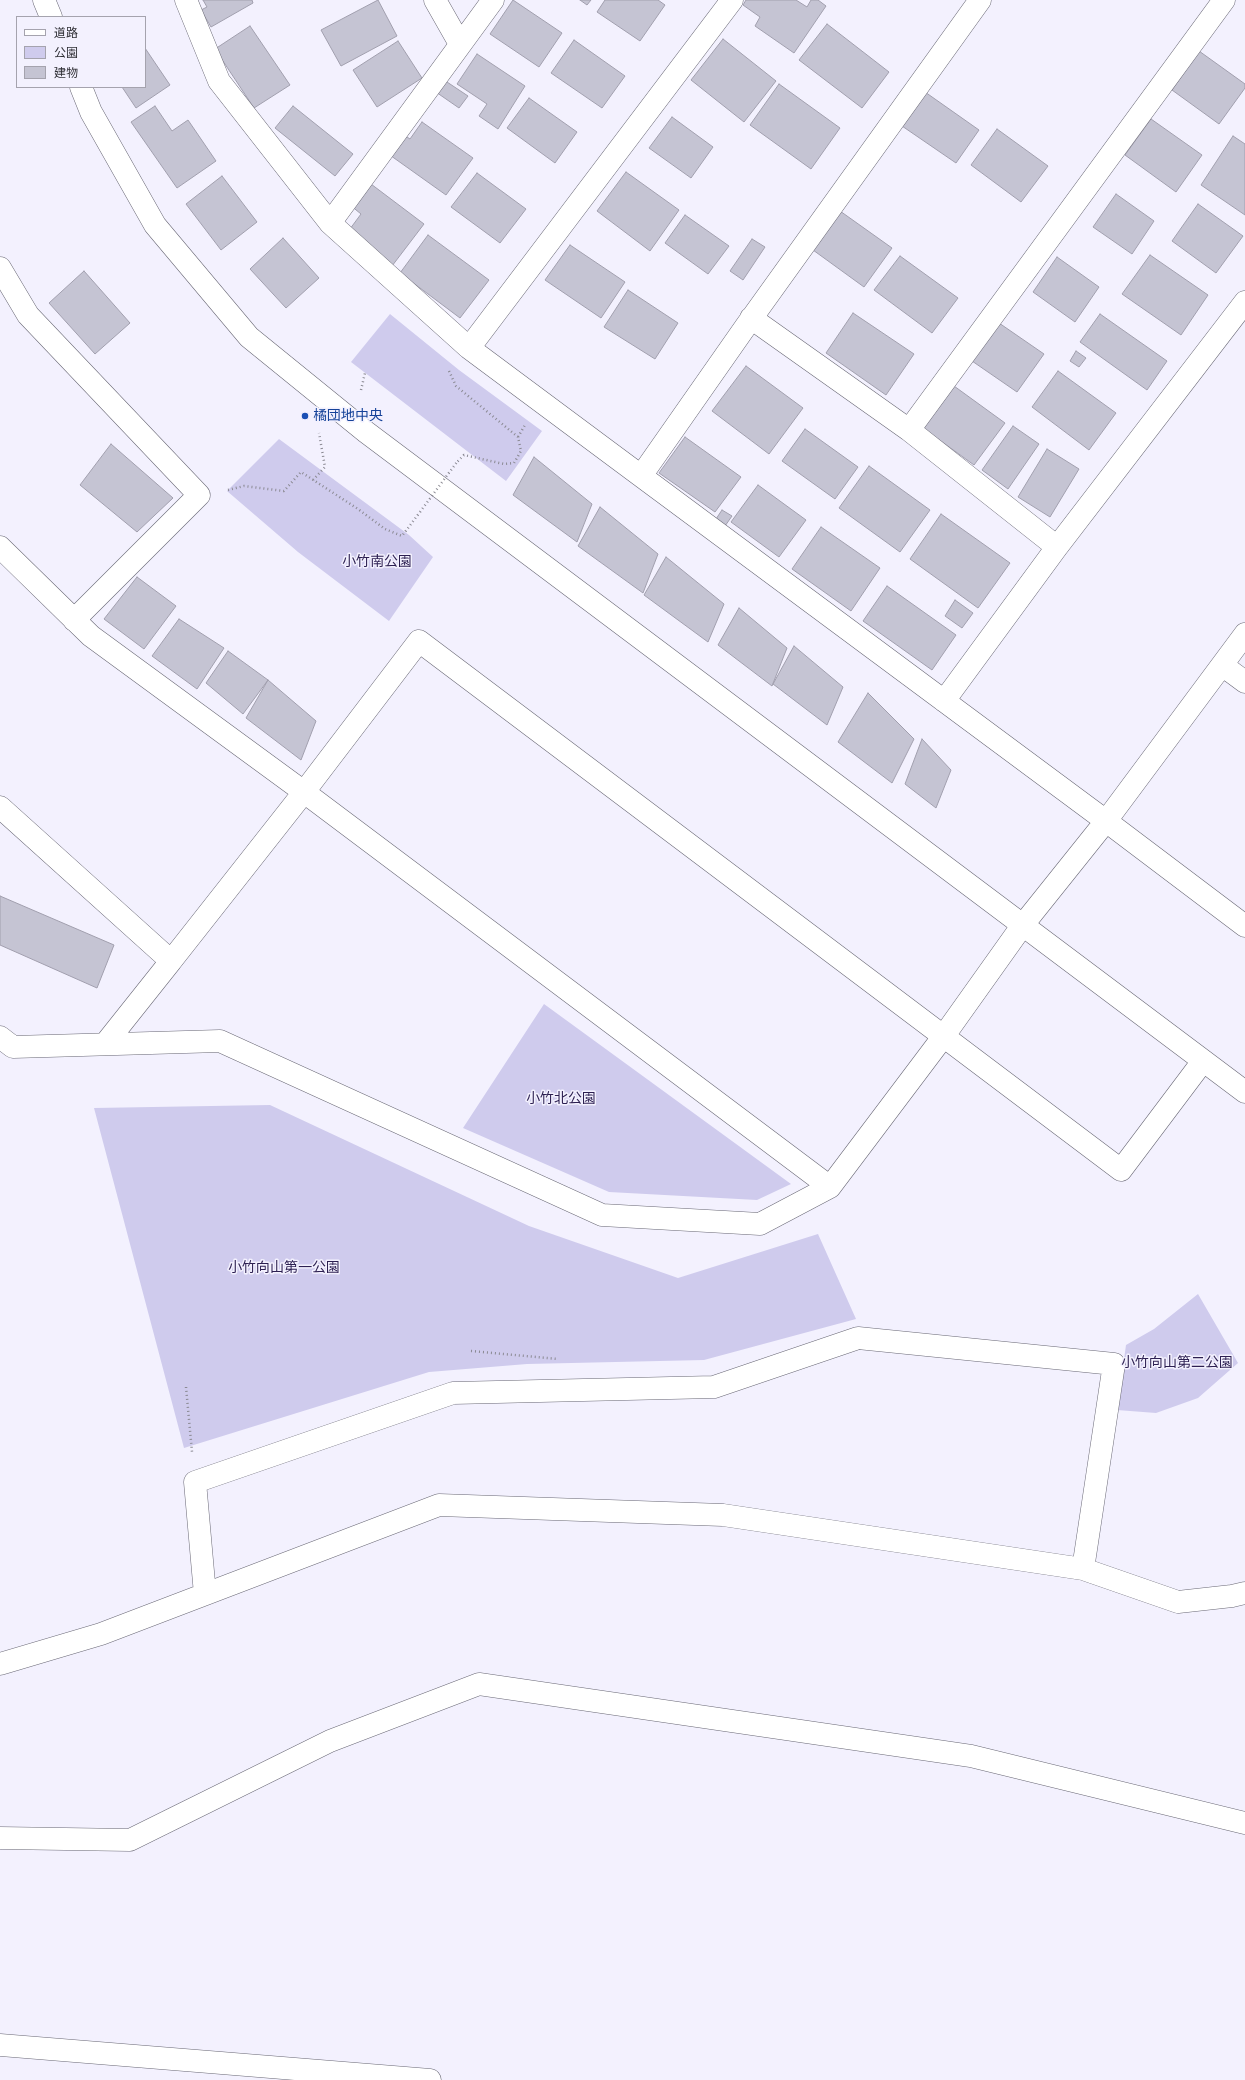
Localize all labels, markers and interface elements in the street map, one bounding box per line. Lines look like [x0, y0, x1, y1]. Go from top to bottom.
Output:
legend [16, 16, 146, 88]
text: 道路 [54, 24, 78, 41]
text: 公園 [54, 44, 78, 61]
text: 建物 [54, 64, 78, 81]
place label: 橘団地中央 [313, 408, 383, 424]
marker: 橘団地中央 [300, 411, 310, 421]
park label: 小竹南公園 [342, 554, 412, 570]
park label: 小竹北公園 [526, 1091, 596, 1107]
park label: 小竹向山第一公園 [228, 1260, 340, 1276]
park label: 小竹向山第二公園 [1121, 1355, 1233, 1371]

